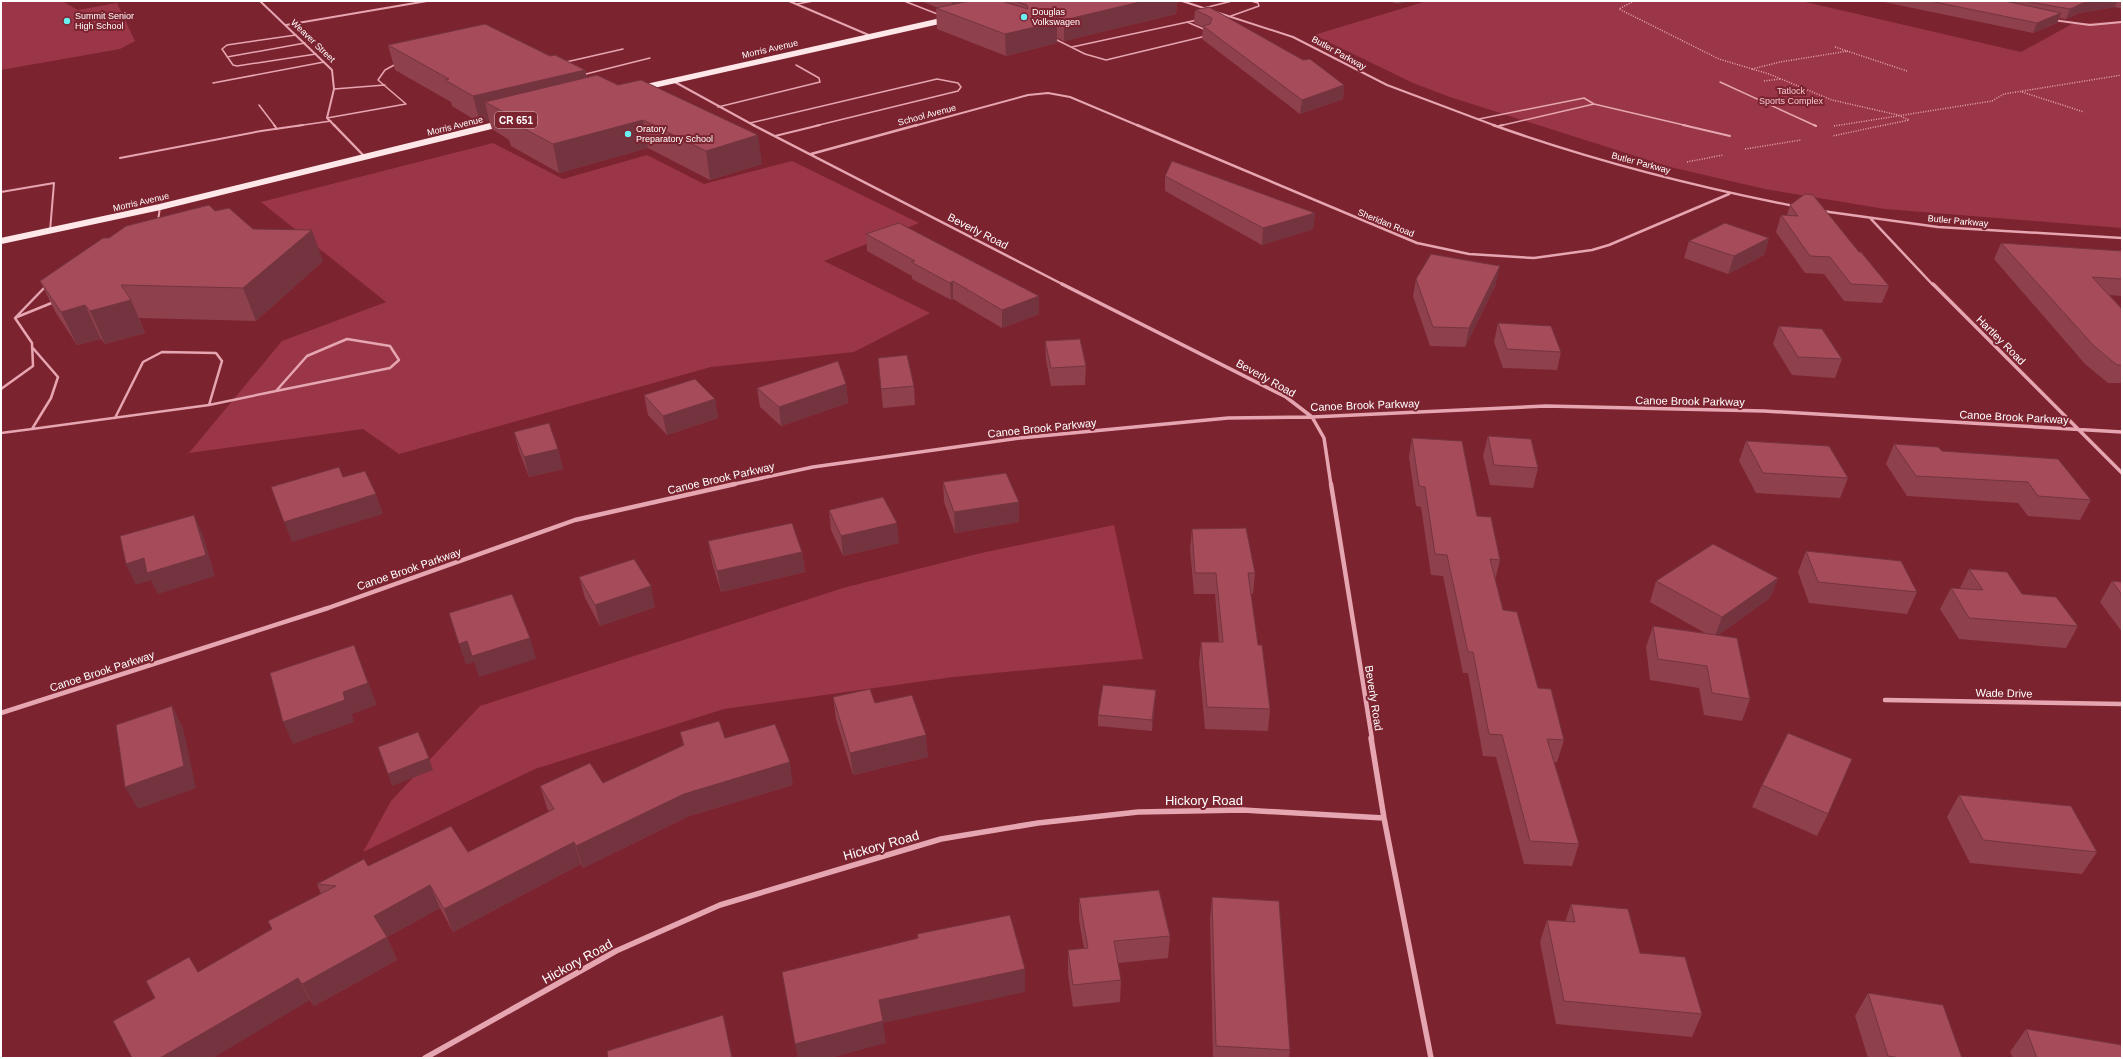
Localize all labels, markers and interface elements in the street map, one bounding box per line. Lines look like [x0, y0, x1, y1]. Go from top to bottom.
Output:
place label: Douglas Volkswagen [1032, 7, 1080, 27]
place label: Summit Senior High School [75, 11, 134, 31]
marker: Douglas Volkswagen [1019, 12, 1029, 22]
marker: Summit Senior High School [62, 16, 72, 26]
street label: Weaver Street [289, 17, 337, 65]
street label: Butler Parkway [1310, 34, 1368, 72]
street label: Morris Avenue [741, 38, 799, 60]
park label: Tatlock Sports Complex [1759, 86, 1824, 106]
street label: School Avenue [897, 102, 957, 128]
road number: CR 651 [495, 112, 537, 128]
street label: Morris Avenue [426, 114, 484, 138]
place label: Oratory Preparatory School [636, 124, 713, 144]
marker: Oratory Preparatory School [623, 129, 633, 139]
street label: Butler Parkway [1610, 150, 1672, 176]
street label: Morris Avenue [112, 191, 170, 213]
street label: Sheridan Road [1356, 207, 1416, 239]
street label: Beverly Road [946, 211, 1010, 251]
street label: Butler Parkway [1927, 213, 1989, 229]
street label: Hartley Road [1974, 313, 2028, 367]
street label: Beverly Road [1234, 357, 1298, 399]
street label: Canoe Brook Parkway [1635, 394, 1745, 408]
street label: Canoe Brook Parkway [1310, 397, 1420, 413]
street label: Canoe Brook Parkway [1959, 408, 2069, 426]
street label: Canoe Brook Parkway [987, 416, 1098, 440]
street label: Canoe Brook Parkway [666, 460, 776, 496]
street label: Canoe Brook Parkway [355, 545, 463, 592]
street label: Canoe Brook Parkway [48, 648, 156, 694]
street label: Beverly Road [1363, 664, 1385, 732]
street label: Wade Drive [1975, 687, 2033, 699]
street label: Hickory Road [1165, 793, 1243, 808]
street label: Hickory Road [842, 828, 921, 863]
street label: Hickory Road [539, 936, 615, 987]

